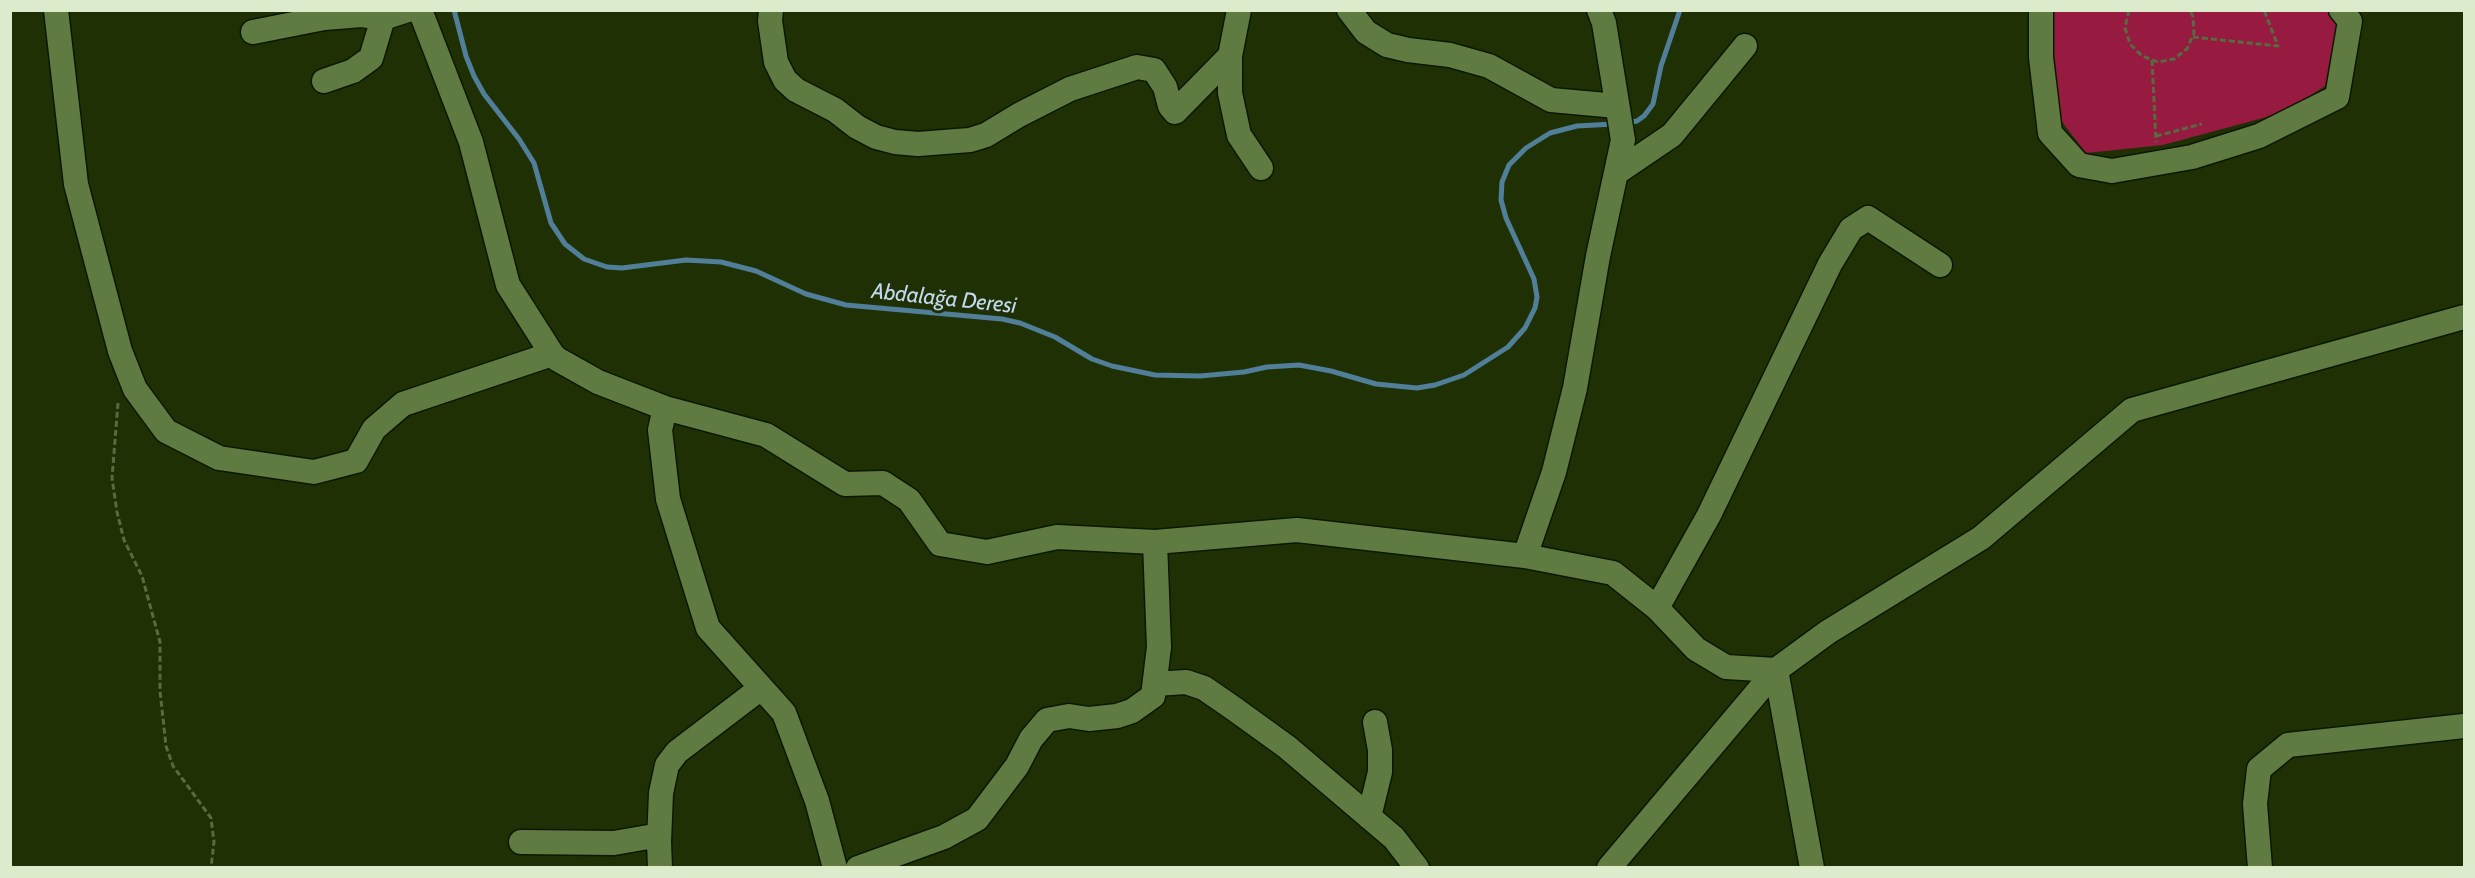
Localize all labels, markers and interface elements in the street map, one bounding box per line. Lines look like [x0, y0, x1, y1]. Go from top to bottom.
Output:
water label: Abdalağa Deresi [870, 278, 1018, 320]

